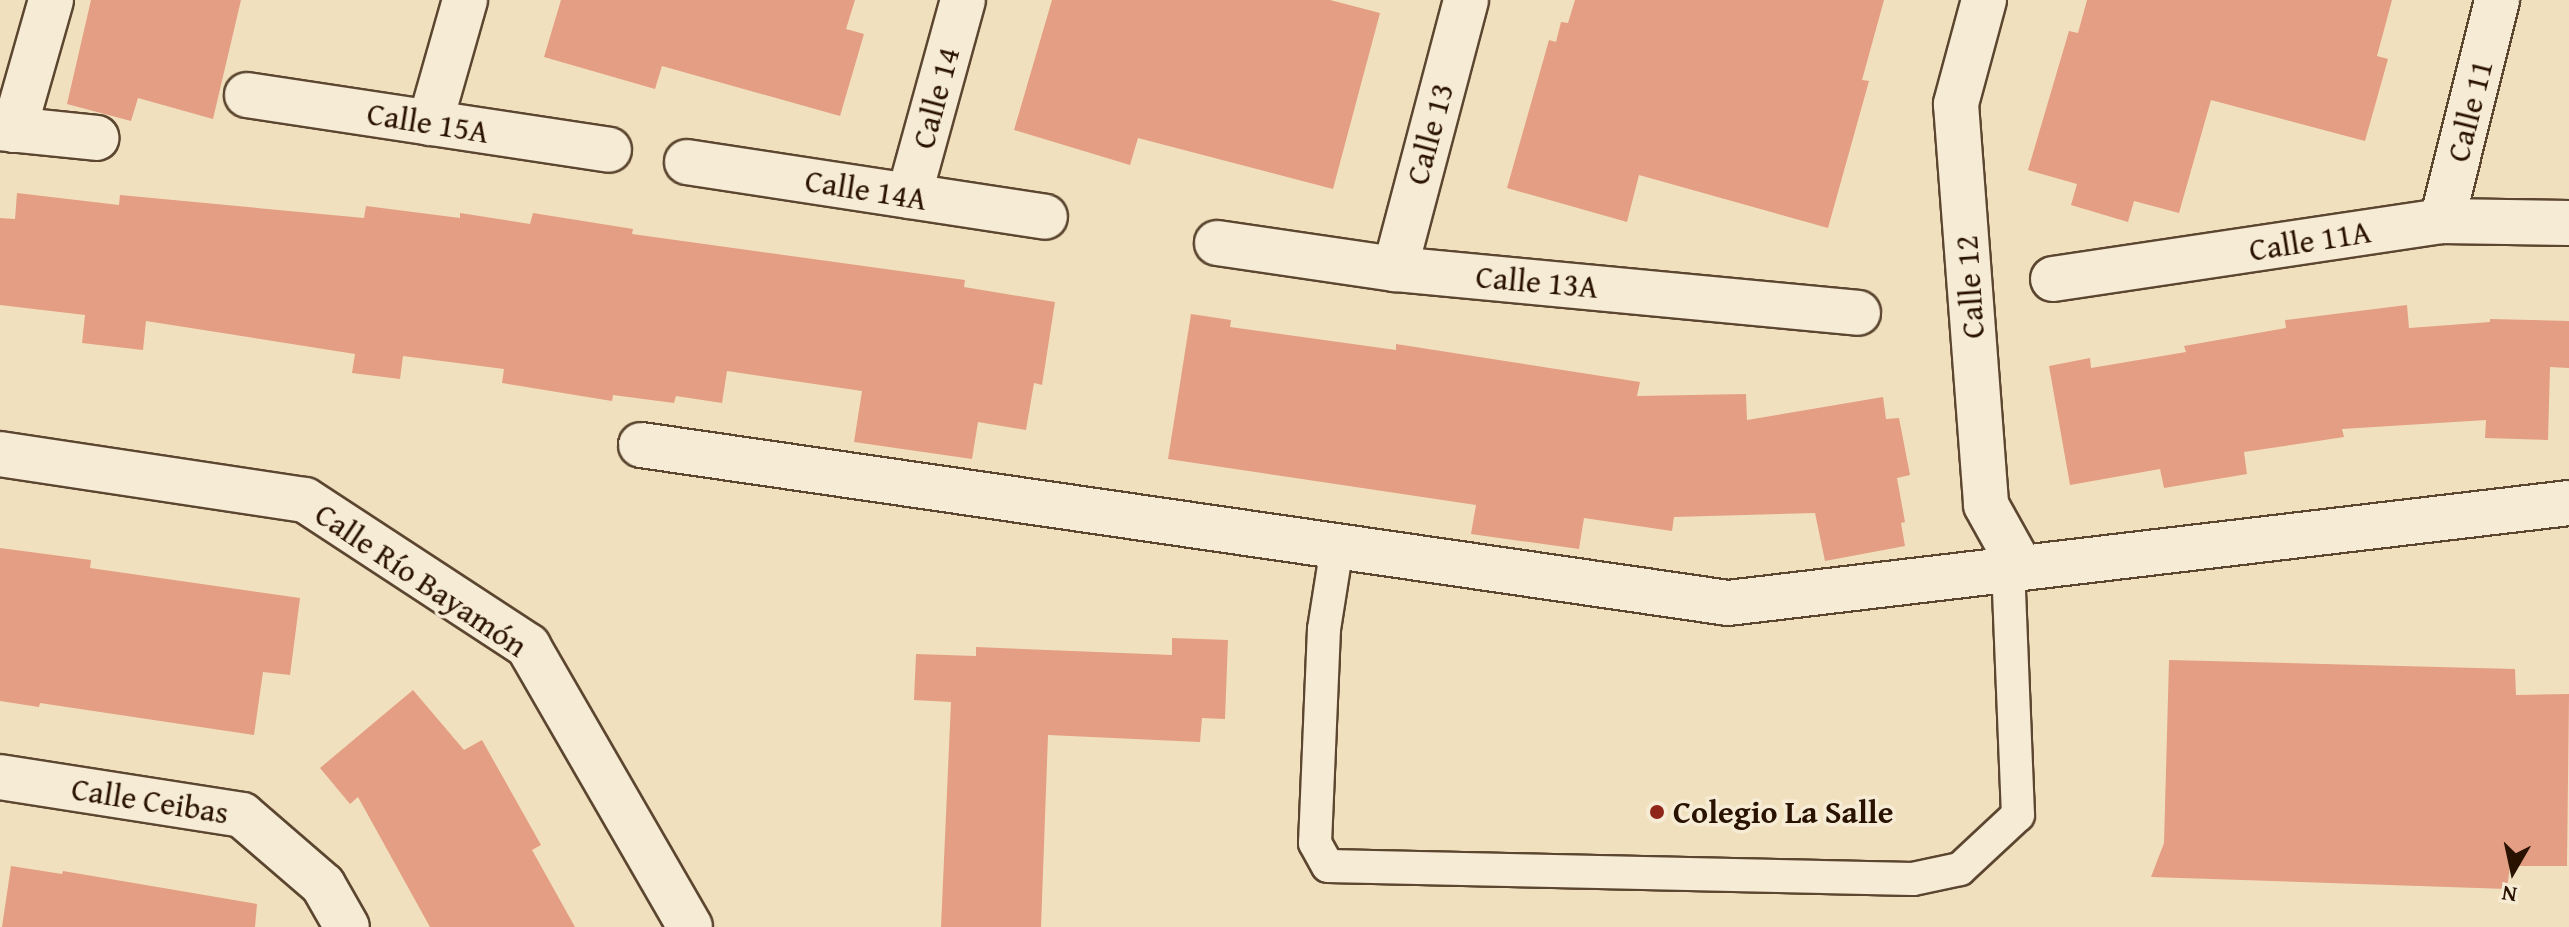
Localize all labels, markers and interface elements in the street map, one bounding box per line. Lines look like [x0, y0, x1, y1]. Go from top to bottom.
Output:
street label: Calle 14 [904, 43, 968, 153]
street label: Calle 11 [2439, 56, 2501, 166]
street label: Calle 13 [1398, 79, 1462, 189]
street label: Calle 15A [364, 94, 492, 152]
street label: Calle 14A [802, 161, 930, 219]
street label: Calle 11A [2246, 212, 2374, 270]
street label: Calle 12 [1947, 234, 1993, 340]
street label: Calle 13A [1474, 258, 1600, 306]
street label: Calle Río Bayamón [308, 495, 534, 665]
street label: Calle Ceibas [69, 770, 231, 832]
place label: Colegio La Salle [1673, 793, 1893, 831]
marker: Colegio La Salle [1648, 803, 1666, 821]
north arrow [2473, 831, 2553, 911]
text: N [2499, 878, 2519, 912]

